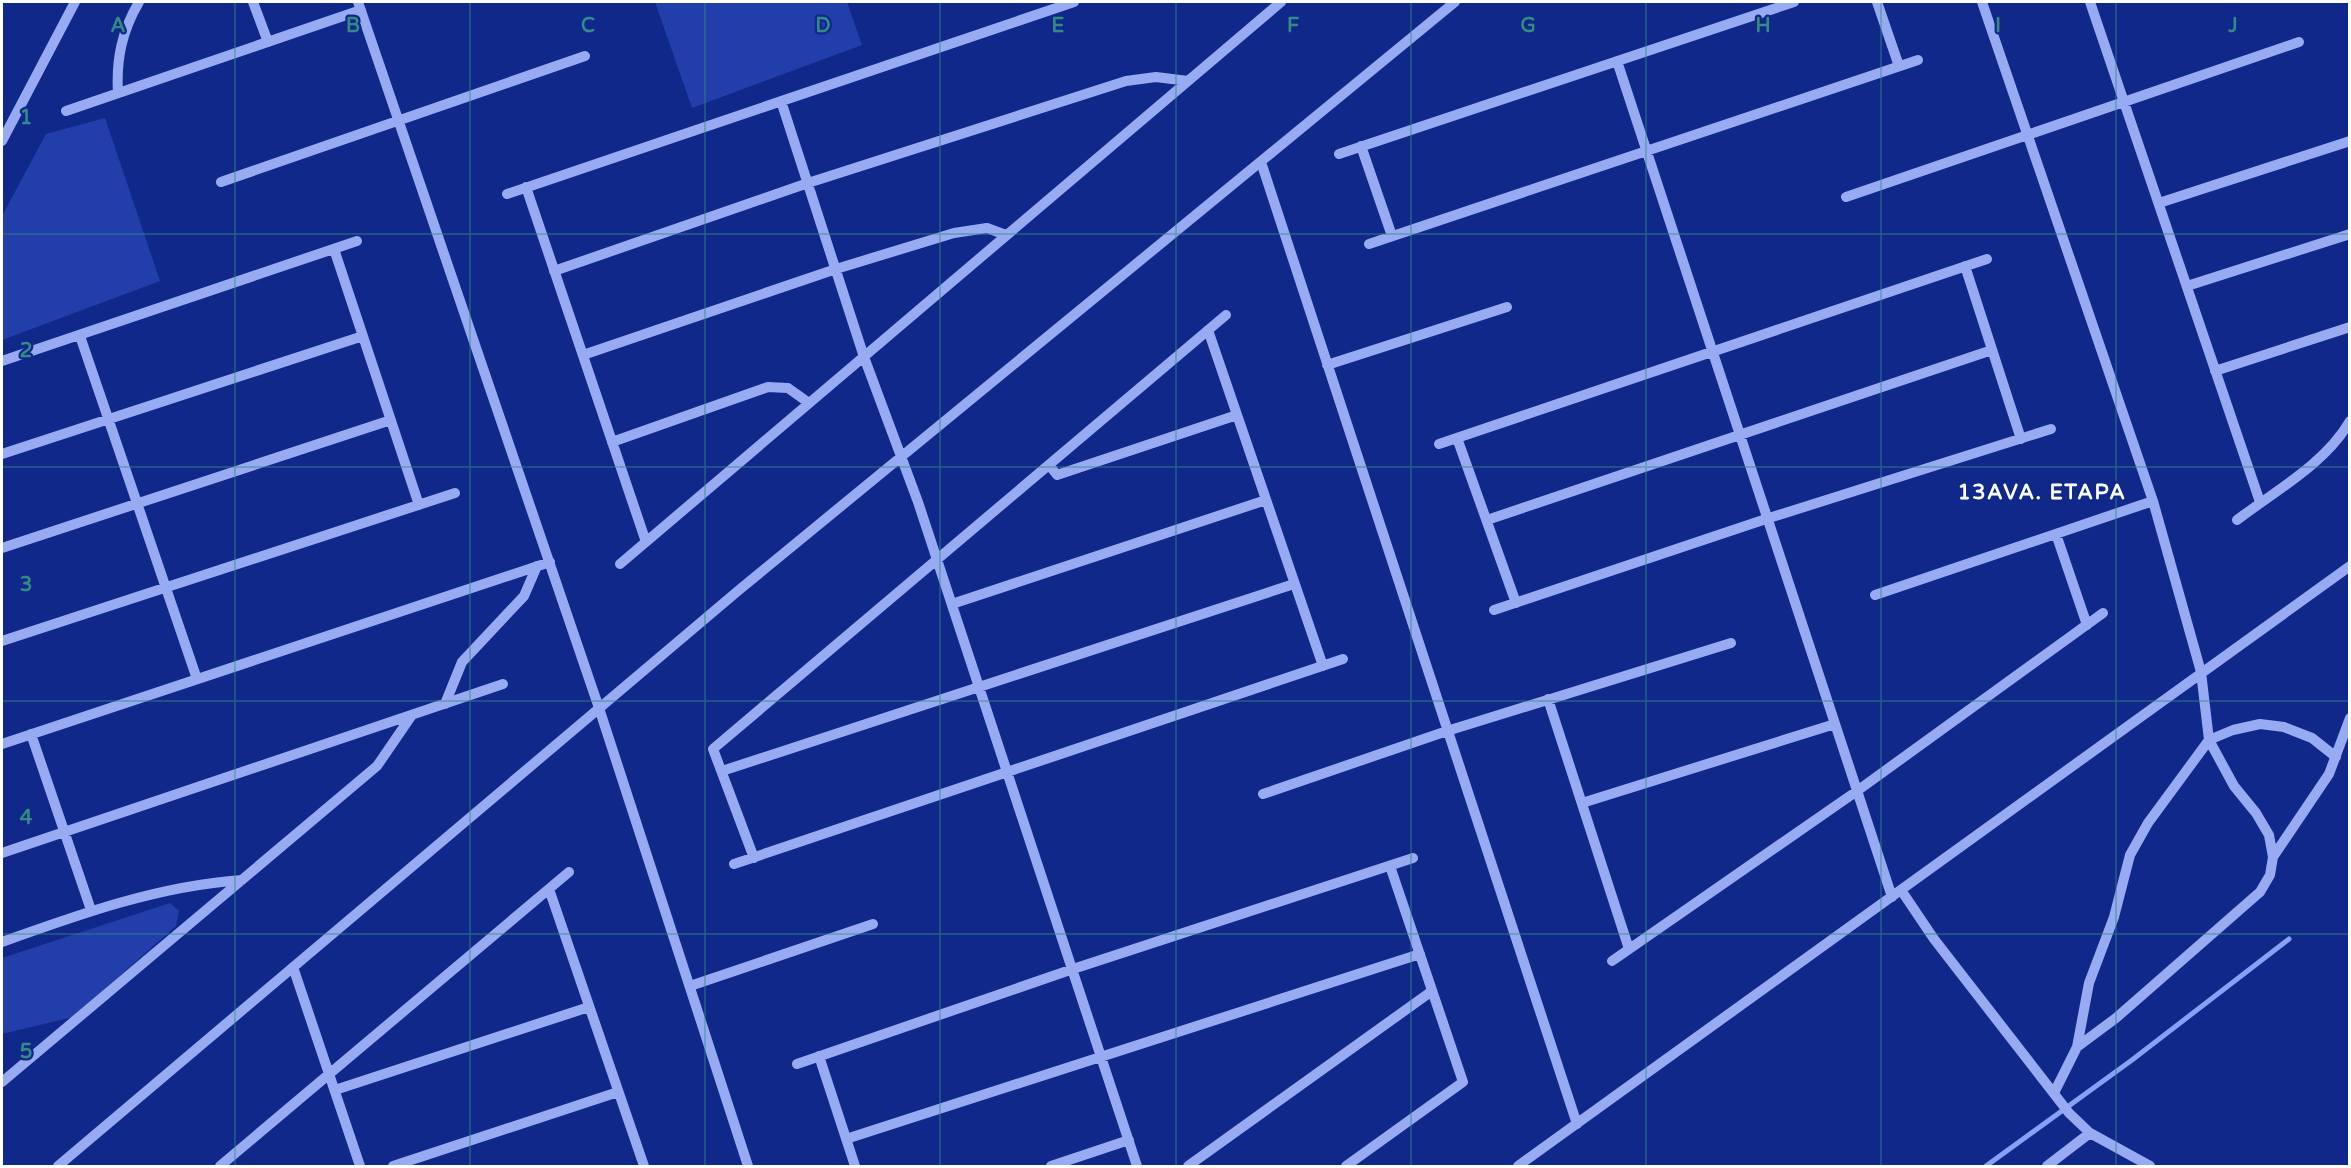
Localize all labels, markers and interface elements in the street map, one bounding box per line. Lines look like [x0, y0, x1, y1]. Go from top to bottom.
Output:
text: A [111, 14, 126, 38]
text: B [346, 14, 360, 38]
text: C [581, 14, 595, 38]
text: D [815, 14, 831, 38]
text: E [1052, 14, 1065, 38]
text: F [1287, 14, 1299, 38]
text: G [1520, 14, 1536, 38]
text: H [1755, 14, 1771, 38]
text: I [1995, 14, 2001, 38]
text: J [2227, 14, 2238, 38]
text: 1 [20, 106, 32, 130]
text: 2 [20, 339, 32, 363]
district label: 13AVA. ETAPA [1958, 480, 2126, 505]
text: 3 [20, 573, 32, 597]
text: 4 [20, 806, 33, 830]
text: 5 [20, 1040, 32, 1064]

